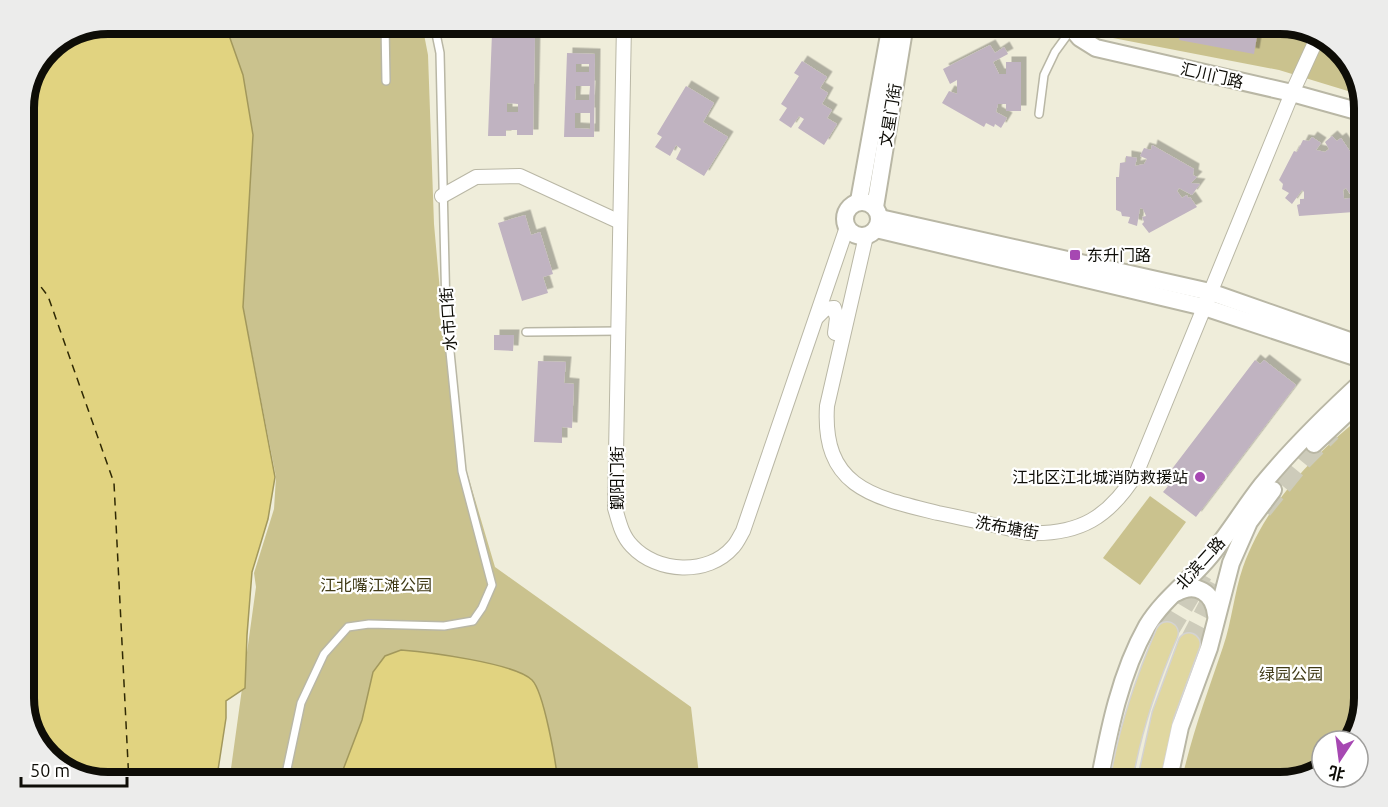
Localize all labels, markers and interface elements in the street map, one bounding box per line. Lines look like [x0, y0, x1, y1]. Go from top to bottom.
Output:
street label: 汇川门路 [1179, 59, 1245, 91]
street label: 文星门街 [876, 82, 904, 148]
place label: 东升门路 [1087, 246, 1151, 264]
marker: 东升门路 [1068, 248, 1082, 262]
street label: 水市口街 [437, 286, 459, 352]
street label: 觐阳门街 [608, 446, 626, 510]
place label: 江北区江北城消防救援站 [1012, 468, 1188, 486]
marker: 江北区江北城消防救援站 [1193, 470, 1207, 484]
street label: 洗布塘街 [974, 513, 1040, 541]
street label: 北滨二路 [1172, 533, 1228, 593]
park label: 江北嘴江滩公园 [320, 576, 432, 594]
park label: 绿园公园 [1259, 665, 1323, 683]
north arrow [1310, 729, 1370, 789]
scale bar [21, 750, 128, 788]
text: 50 m [30, 760, 70, 780]
text: 北 [1327, 763, 1346, 784]

